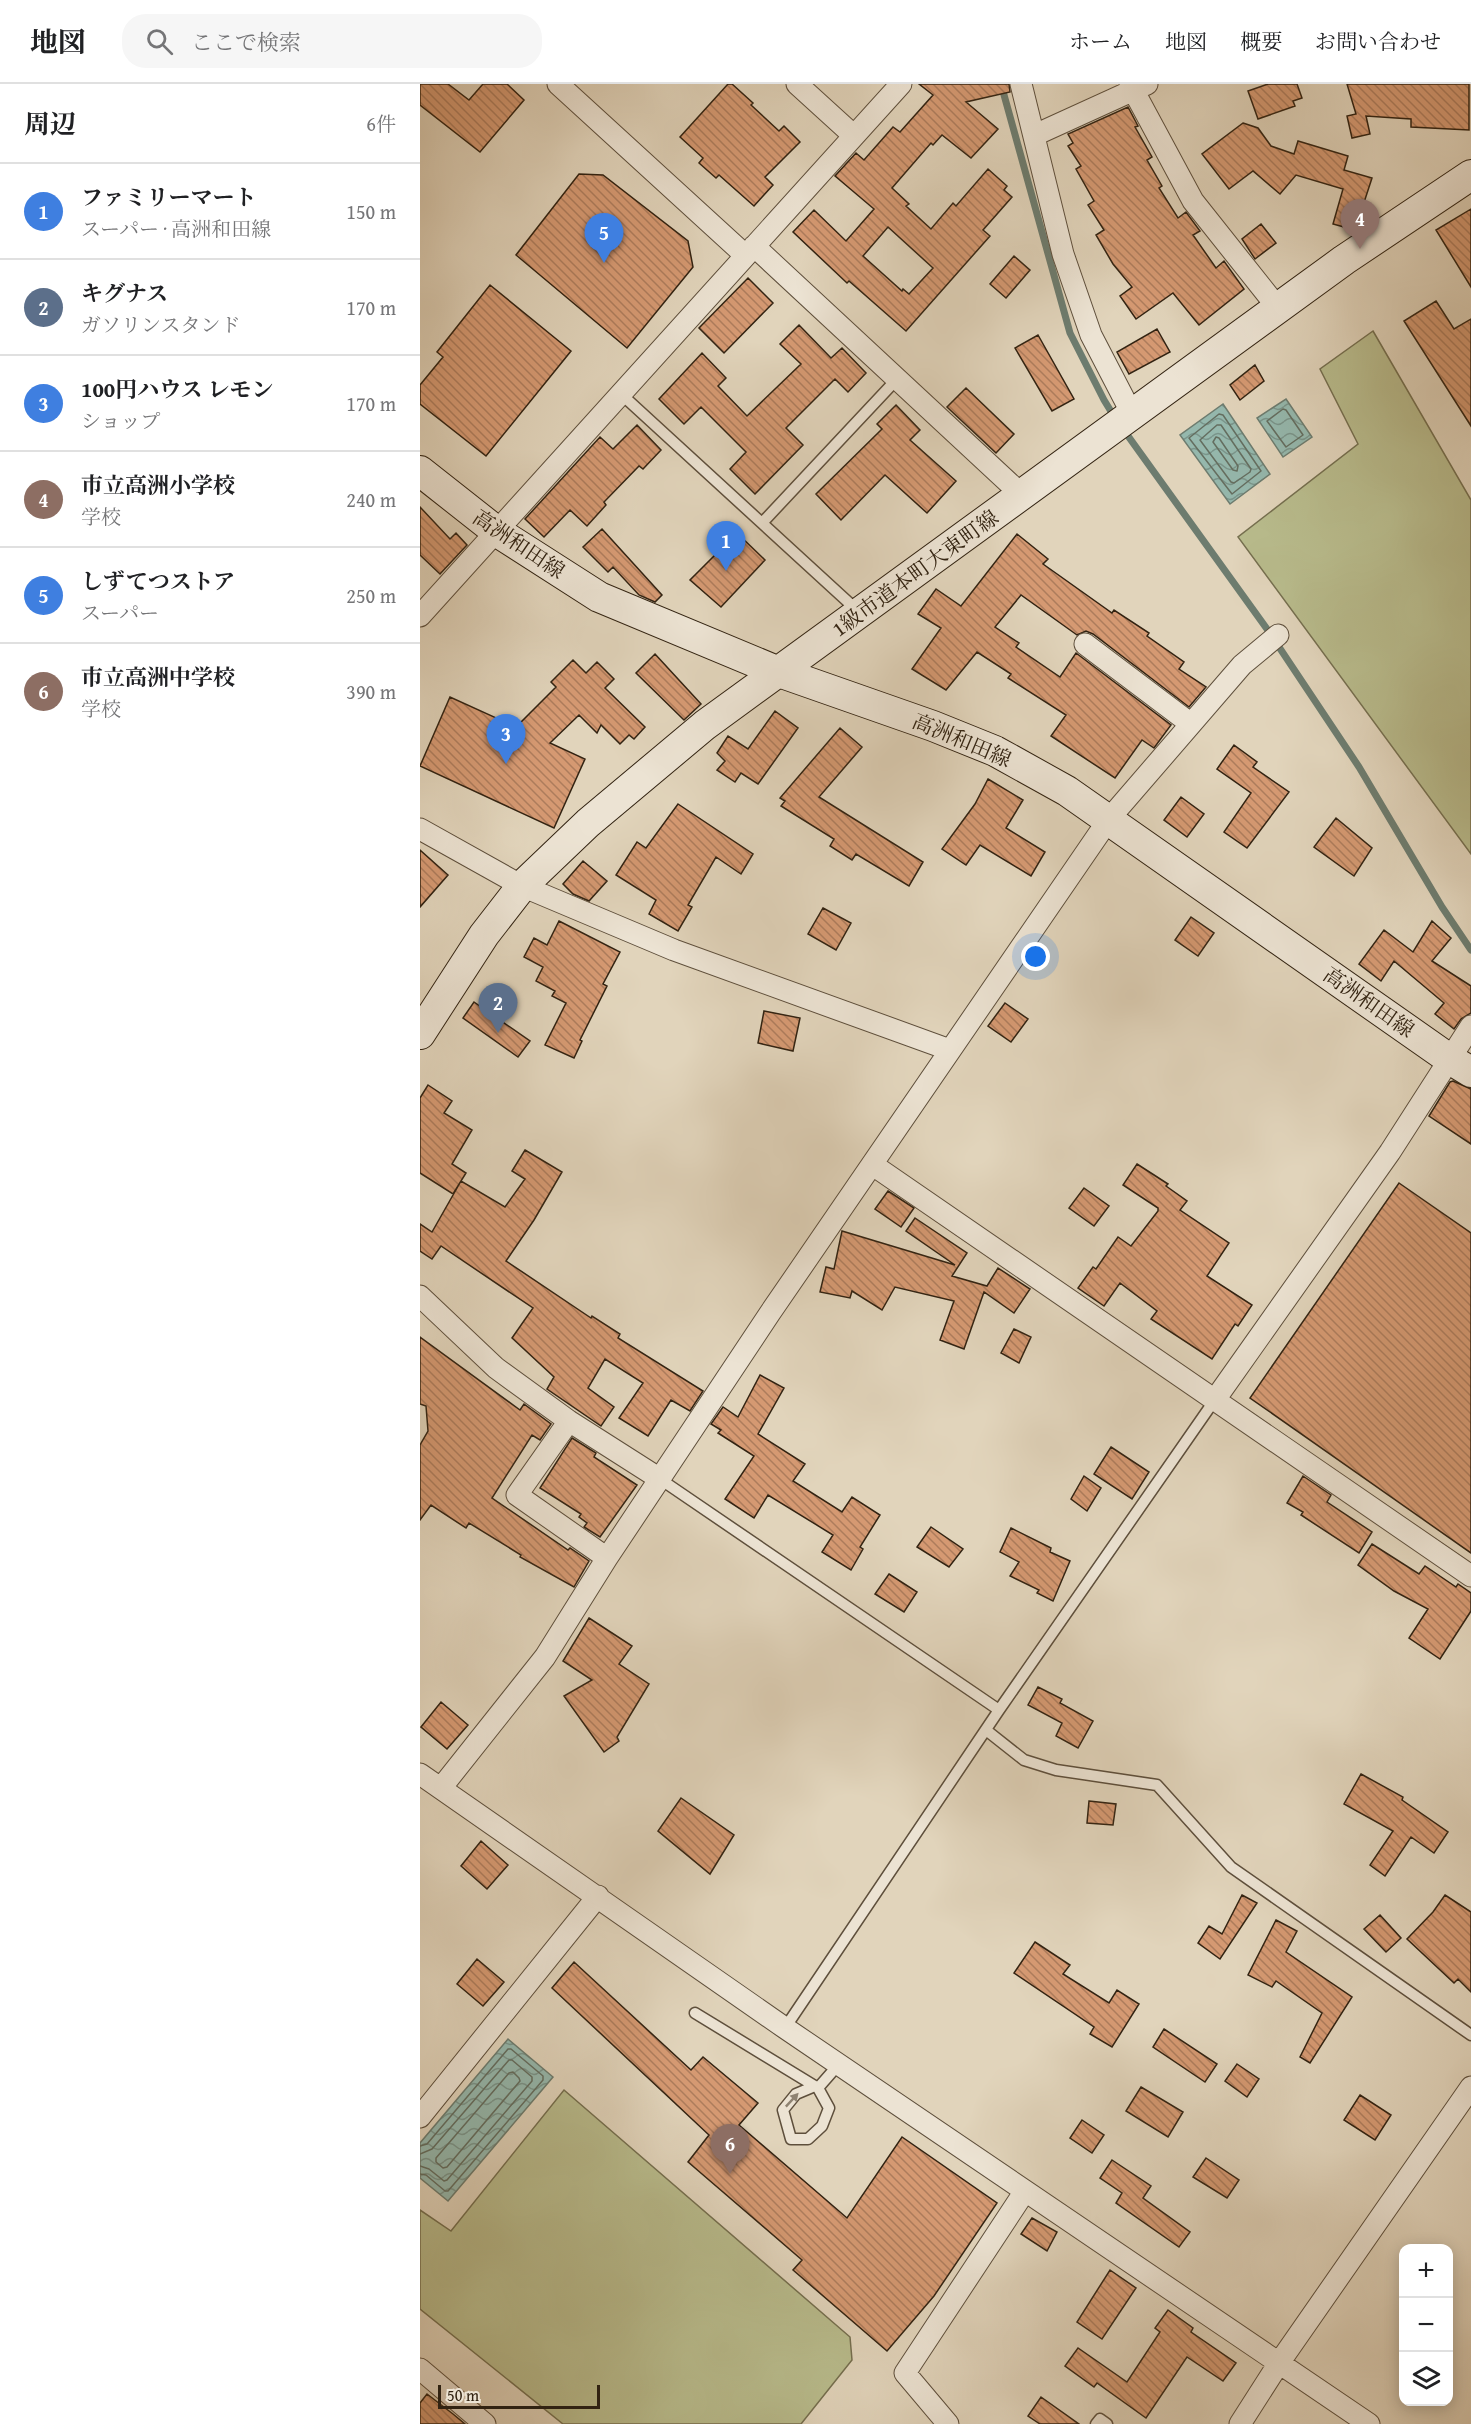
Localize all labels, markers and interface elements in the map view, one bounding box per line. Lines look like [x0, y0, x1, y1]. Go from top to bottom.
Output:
search box [122, 14, 542, 68]
text: 地図 [30, 21, 86, 62]
icon: search [143, 25, 176, 58]
text: ここで検索 [191, 26, 301, 58]
text: ホーム [1069, 26, 1132, 57]
text: 地図 [1165, 26, 1207, 57]
text: 概要 [1240, 26, 1282, 57]
text: お問い合わせ [1315, 26, 1441, 57]
text: 周辺 [24, 104, 76, 143]
text: 6件 [366, 109, 396, 138]
text: ファミリーマート [81, 181, 257, 213]
text: 1 [38, 197, 49, 226]
text: 150 m [346, 197, 396, 226]
pin: 4 [1340, 200, 1380, 249]
text: スーパー · 高洲和田線 [81, 214, 271, 243]
pin: 5 [584, 214, 624, 263]
text: キグナス [81, 277, 168, 309]
text: 2 [38, 293, 49, 322]
text: 170 m [346, 293, 396, 322]
text: ガソリンスタンド [81, 310, 240, 339]
text: 100円ハウス レモン [81, 373, 273, 405]
text: 3 [38, 389, 49, 418]
text: 170 m [346, 389, 396, 418]
text: ショップ [81, 406, 161, 435]
text: 市立高洲小学校 [81, 469, 235, 501]
text: 4 [38, 485, 49, 514]
text: 240 m [346, 485, 396, 514]
text: 学校 [81, 502, 121, 531]
street label: 高洲和田線 [467, 502, 571, 586]
street label: 1級市道本町大東町線 [825, 502, 1005, 644]
pin: 1 [706, 522, 746, 571]
text: しずてつストア [81, 565, 235, 597]
text: 5 [38, 581, 49, 610]
text: 250 m [346, 581, 396, 610]
text: スーパー [81, 598, 159, 627]
text: 市立高洲中学校 [81, 661, 235, 693]
text: 6 [38, 677, 49, 706]
text: 390 m [346, 677, 396, 706]
text: 学校 [81, 694, 121, 723]
street label: 高洲和田線 [908, 705, 1016, 775]
pin: 3 [486, 714, 526, 764]
your location [1021, 942, 1050, 971]
street label: 高洲和田線 [1317, 959, 1421, 1045]
pin: 2 [478, 984, 518, 1033]
one-way arrow [785, 2093, 799, 2108]
pin: 6 [710, 2124, 750, 2174]
map controls [1399, 2244, 1453, 2406]
button: + [1399, 2244, 1453, 2298]
button: − [1399, 2298, 1453, 2352]
button: layers [1399, 2352, 1453, 2406]
scale bar [438, 2382, 600, 2410]
text: 50 m [447, 2383, 479, 2407]

